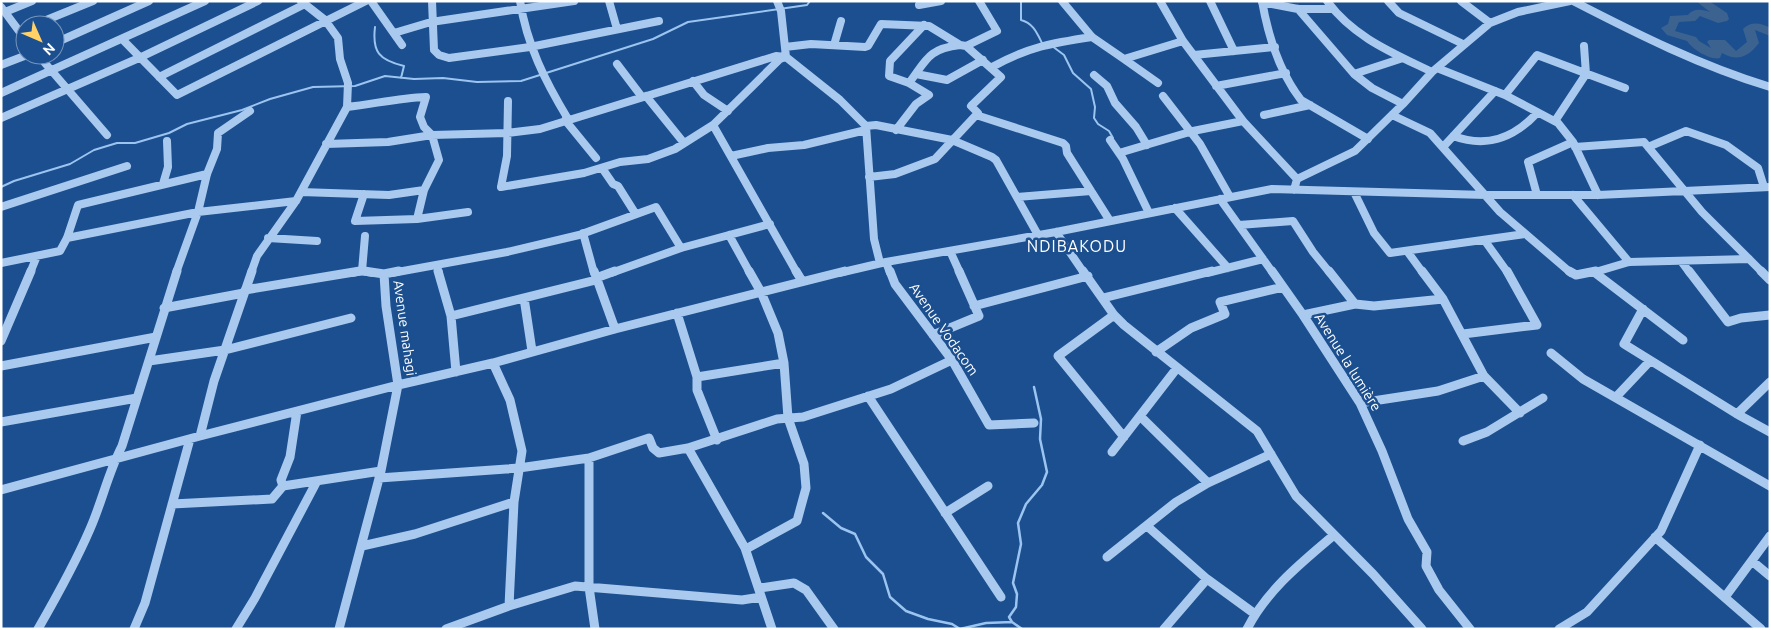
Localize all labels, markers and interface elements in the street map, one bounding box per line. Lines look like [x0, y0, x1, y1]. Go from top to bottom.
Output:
north arrow [15, 15, 65, 65]
text: N [40, 40, 59, 59]
district label: NDIBAKODU [1027, 237, 1127, 255]
street label: Avenue mahagi [390, 279, 420, 377]
street label: Avenue Vodacom [906, 280, 982, 378]
street label: Avenue la lumière [1311, 310, 1385, 414]

